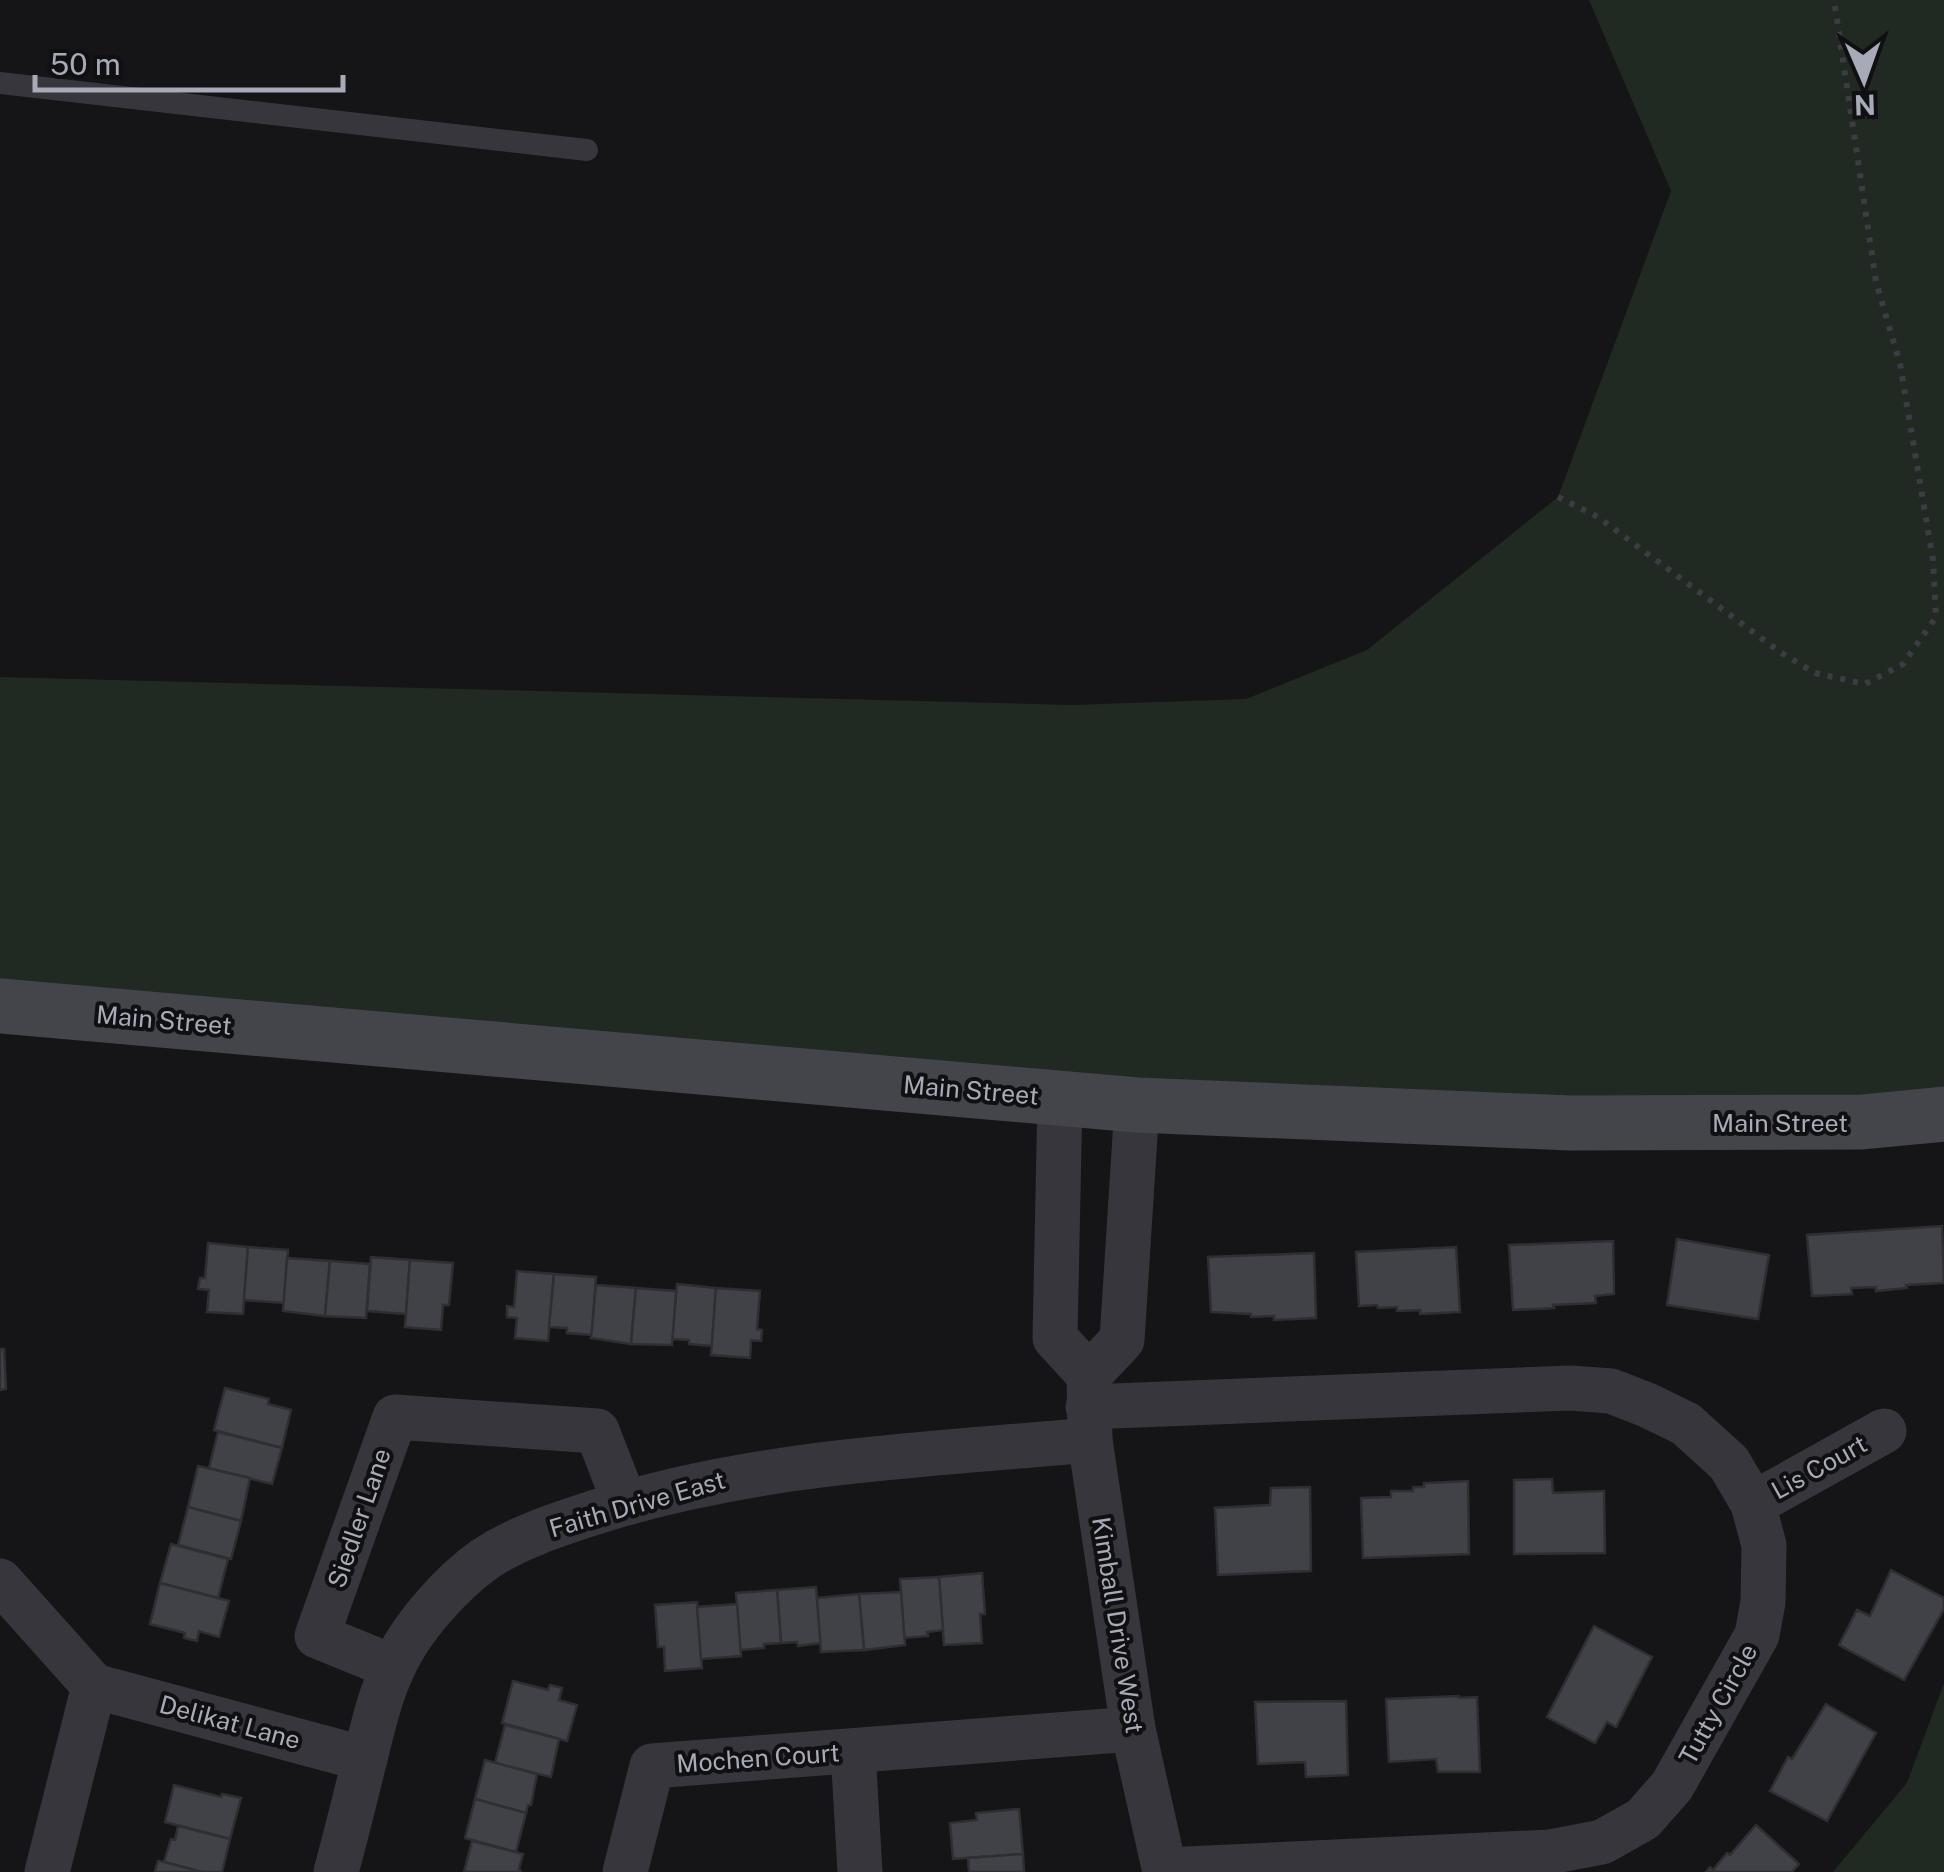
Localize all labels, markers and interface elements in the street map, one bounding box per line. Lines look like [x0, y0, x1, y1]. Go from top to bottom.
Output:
scale bar [35, 30, 342, 92]
north arrow [1814, 30, 1914, 130]
text: 50 m [50, 46, 121, 82]
text: N [1853, 89, 1876, 122]
street label: Main Street [95, 999, 233, 1041]
street label: Main Street [902, 1069, 1040, 1111]
street label: Main Street [1712, 1108, 1848, 1138]
street label: Lis Court [1766, 1429, 1872, 1505]
street label: Siedler Lane [321, 1444, 397, 1592]
street label: Faith Drive East [546, 1465, 728, 1543]
street label: Kimball Drive West [1086, 1515, 1150, 1735]
street label: Tutty Circle [1673, 1638, 1763, 1770]
street label: Delikat Lane [156, 1689, 304, 1755]
street label: Mochen Court [675, 1737, 841, 1779]

